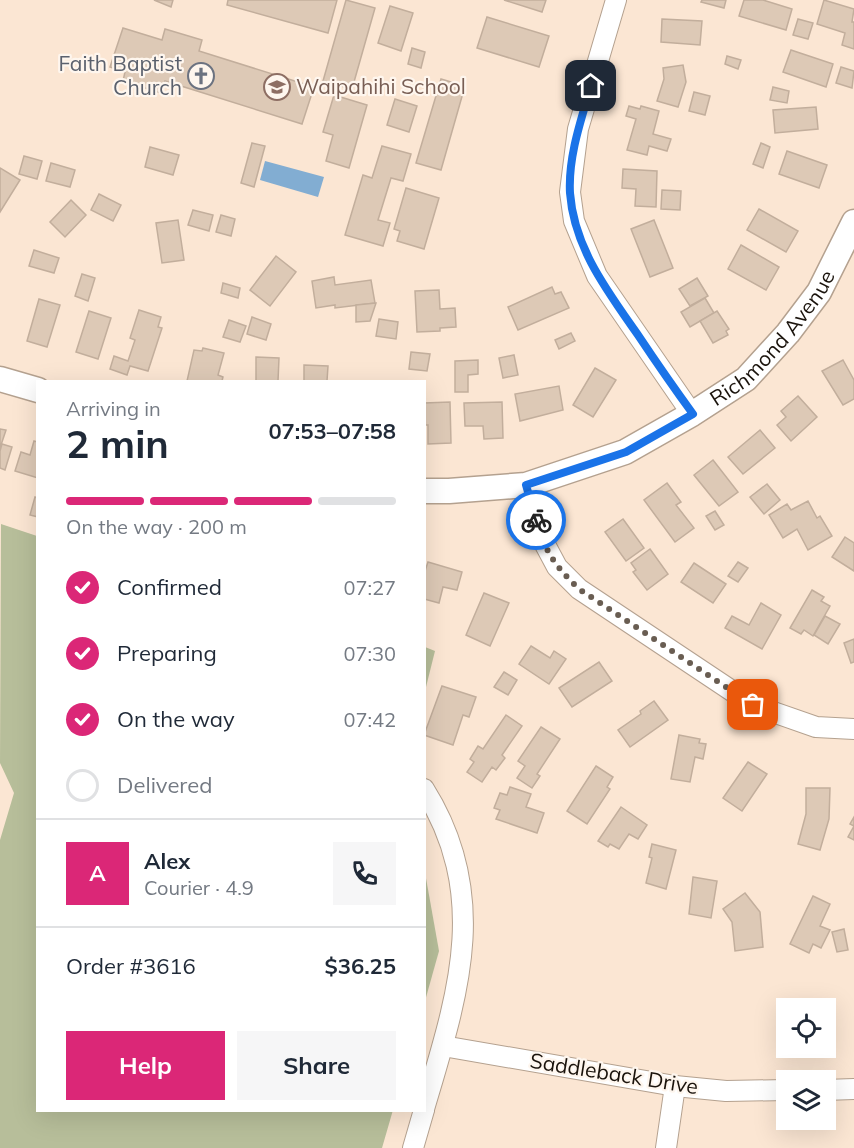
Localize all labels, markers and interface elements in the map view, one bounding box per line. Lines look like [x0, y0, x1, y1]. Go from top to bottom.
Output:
place label: Faith Baptist Church [58, 50, 182, 100]
pin [565, 60, 616, 111]
church icon: Faith Baptist Church [186, 61, 216, 91]
icon: home [574, 69, 607, 102]
school or university icon: Waipahihi School [262, 72, 292, 102]
place label: Waipahihi School [296, 73, 466, 99]
street label: Richmond Avenue [705, 266, 840, 411]
text: Arriving in [66, 396, 161, 421]
text: 07:53–07:58 [268, 417, 396, 445]
text: 2 min [66, 419, 169, 468]
courier [506, 490, 566, 550]
icon: bike [520, 504, 553, 537]
text: On the way · 200 m [66, 514, 247, 539]
icon: check [66, 571, 99, 604]
text: Confirmed [117, 573, 222, 601]
text: 07:27 [343, 575, 396, 600]
icon: check [66, 637, 99, 670]
text: Preparing [117, 639, 217, 667]
text: 07:30 [343, 641, 396, 666]
pin [727, 679, 778, 730]
icon: bag [736, 688, 769, 721]
icon: check [66, 703, 99, 736]
text: On the way [117, 705, 235, 733]
text: 07:42 [343, 707, 396, 732]
text: Delivered [117, 771, 212, 799]
button: phone [333, 842, 396, 905]
text: Alex [144, 847, 190, 875]
text: A [89, 859, 106, 887]
text: Courier · 4.9 [144, 875, 254, 900]
text: Order #3616 [66, 952, 196, 980]
text: $36.25 [325, 952, 396, 980]
map controls [776, 998, 836, 1130]
button: locate [776, 998, 836, 1058]
button: Help [66, 1031, 225, 1100]
button: Share [237, 1031, 396, 1100]
street label: Saddleback Drive [528, 1047, 700, 1099]
button: layers [776, 1070, 836, 1130]

